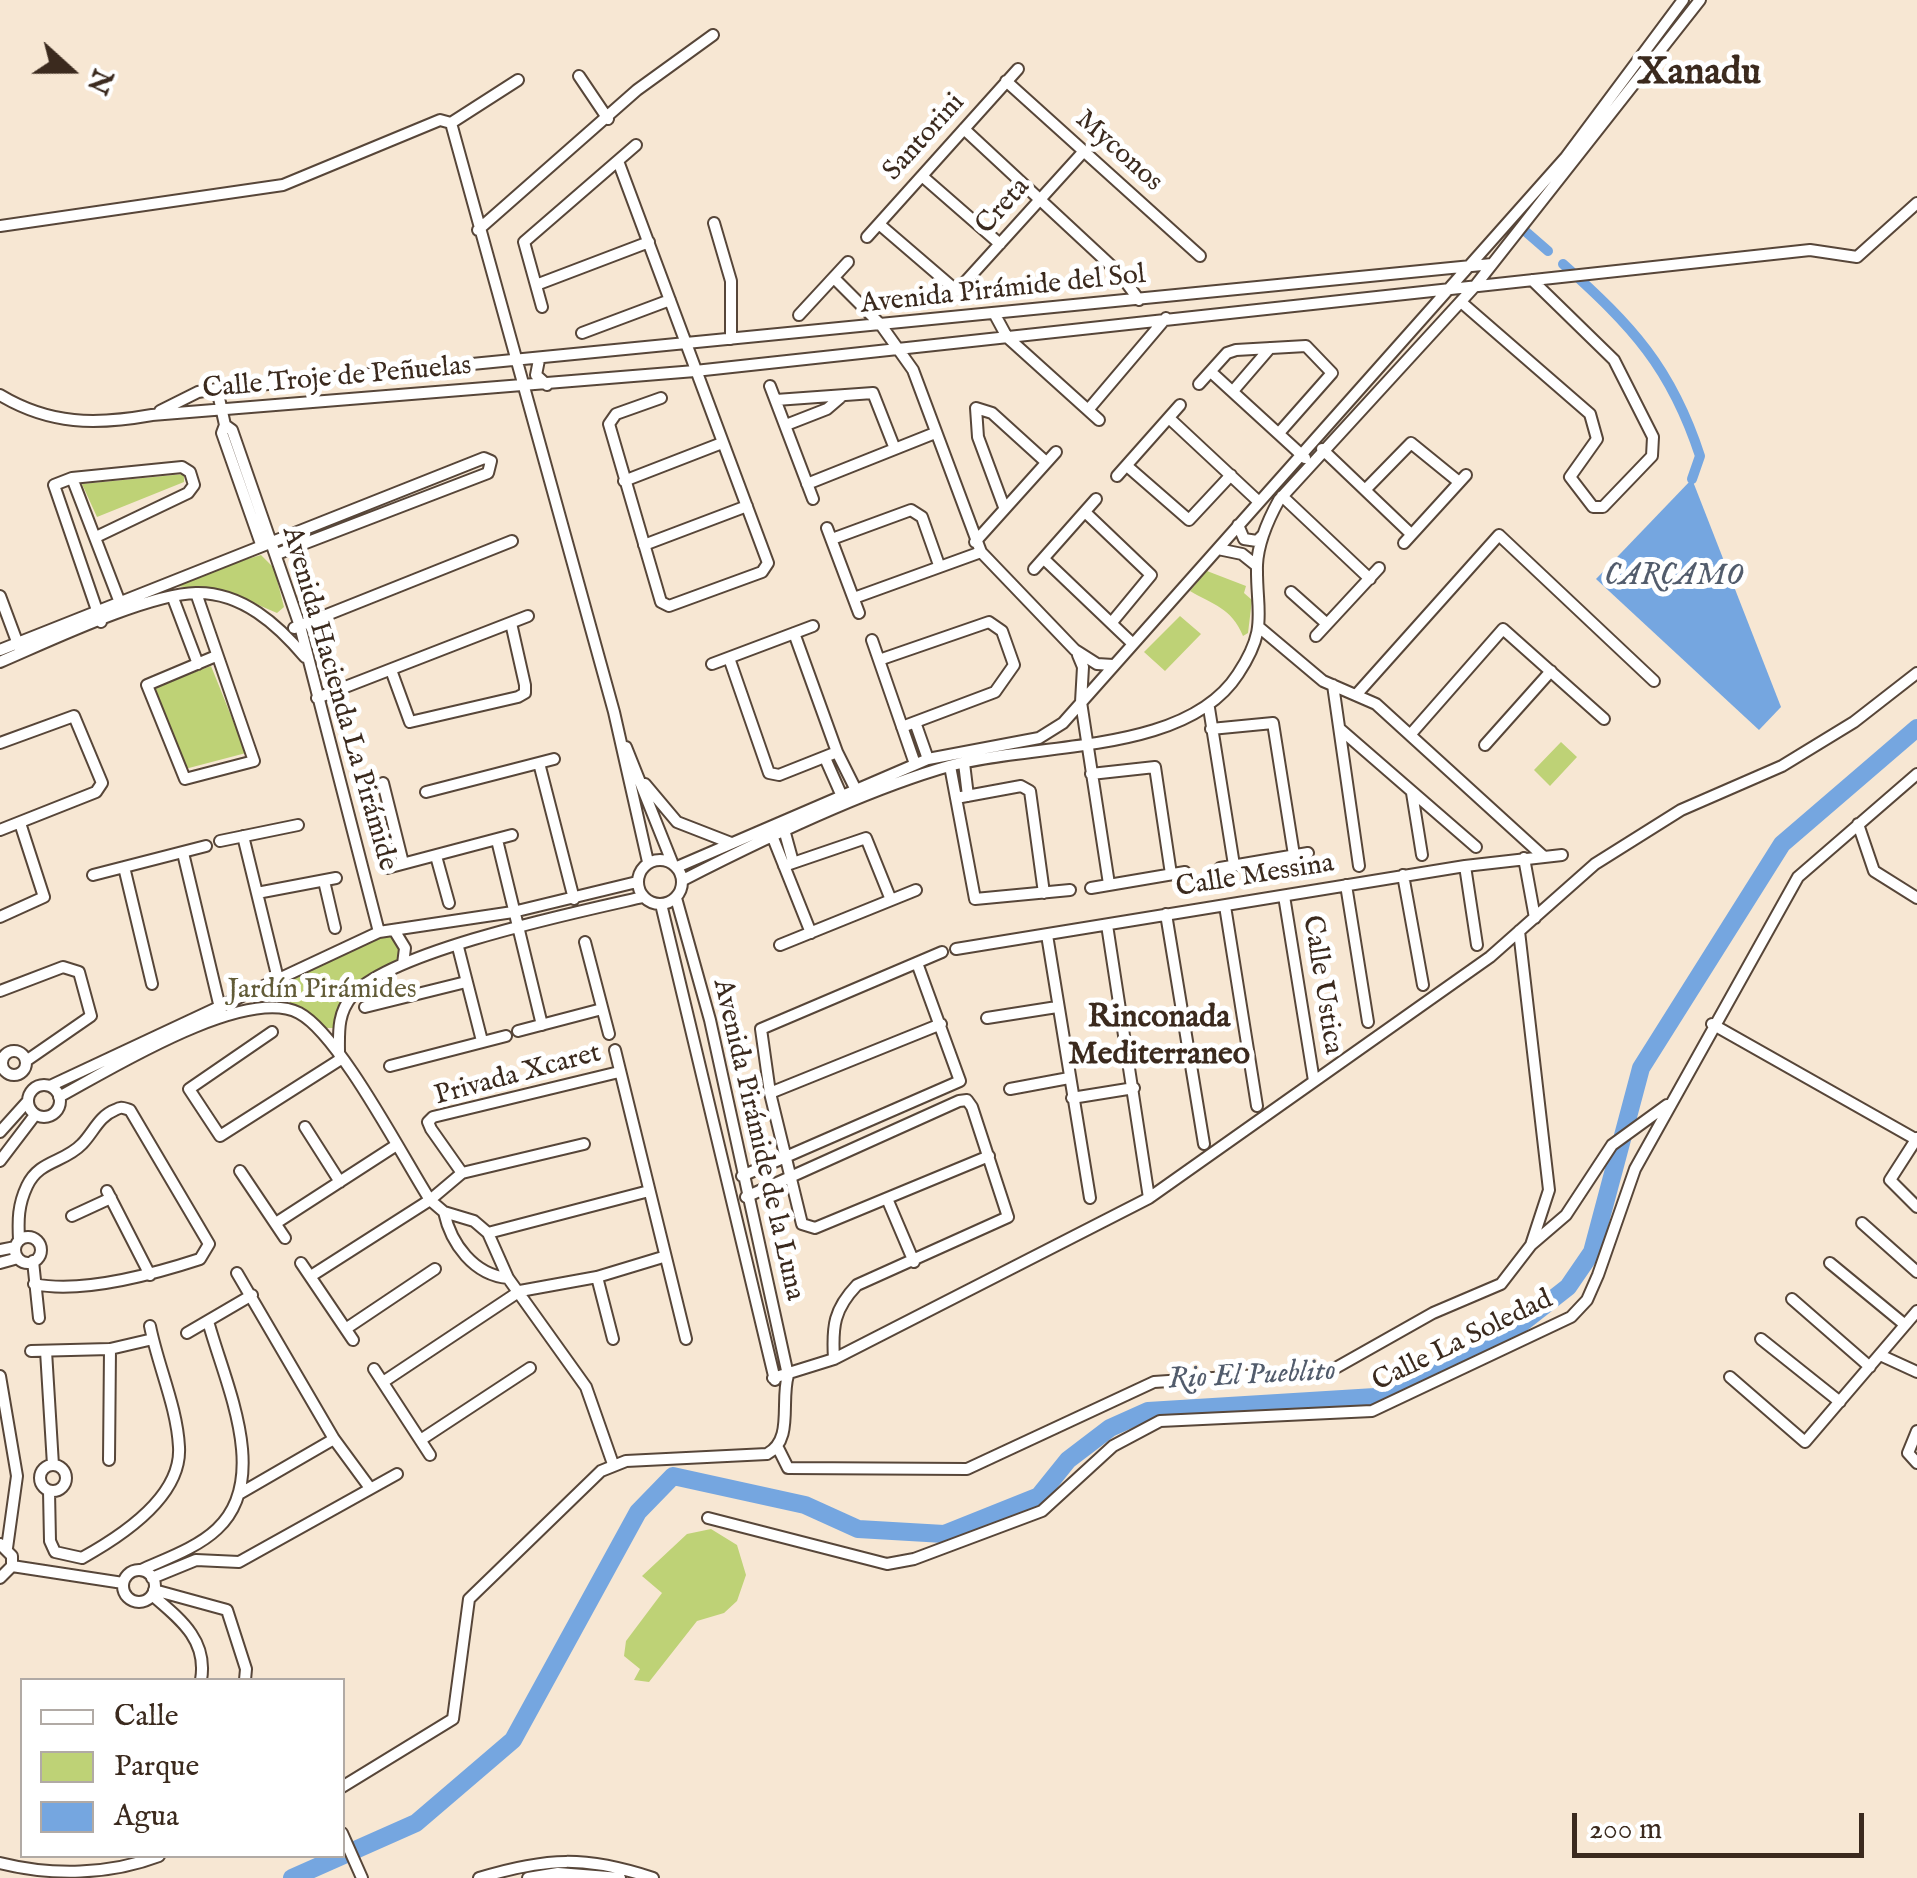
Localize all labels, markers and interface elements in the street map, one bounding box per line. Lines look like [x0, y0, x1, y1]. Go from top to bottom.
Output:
north arrow [20, 20, 120, 120]
district label: Xanadu [1637, 52, 1761, 98]
text: N [78, 63, 119, 99]
street label: Santorini [877, 87, 973, 189]
street label: Myconos [1067, 104, 1169, 200]
street label: Creta [970, 172, 1038, 242]
street label: Avenida Pirámide del Sol [859, 259, 1147, 323]
street label: Calle Troje de Peñuelas [201, 351, 473, 407]
street label: Avenida Hacienda La Pirámide [273, 523, 403, 875]
water label: CARCAMO [1604, 560, 1744, 596]
street label: Calle Messina [1174, 848, 1336, 906]
street label: Calle Ustica [1293, 913, 1349, 1057]
park label: Jardín Pirámides [227, 974, 417, 1008]
street label: Avenida Pirámide de la Luna [704, 976, 810, 1304]
district label: Rinconada Mediterraneo [1068, 1000, 1250, 1075]
street label: Privada Xcaret [431, 1038, 605, 1114]
street label: Calle La Soledad [1368, 1284, 1558, 1400]
water label: Rio El Pueblito [1167, 1355, 1337, 1399]
legend [20, 1678, 345, 1858]
text: Calle [114, 1698, 178, 1736]
text: Parque [114, 1748, 199, 1786]
scale bar [1577, 1793, 1870, 1855]
text: Agua [114, 1798, 179, 1836]
text: 200 m [1589, 1811, 1662, 1849]

